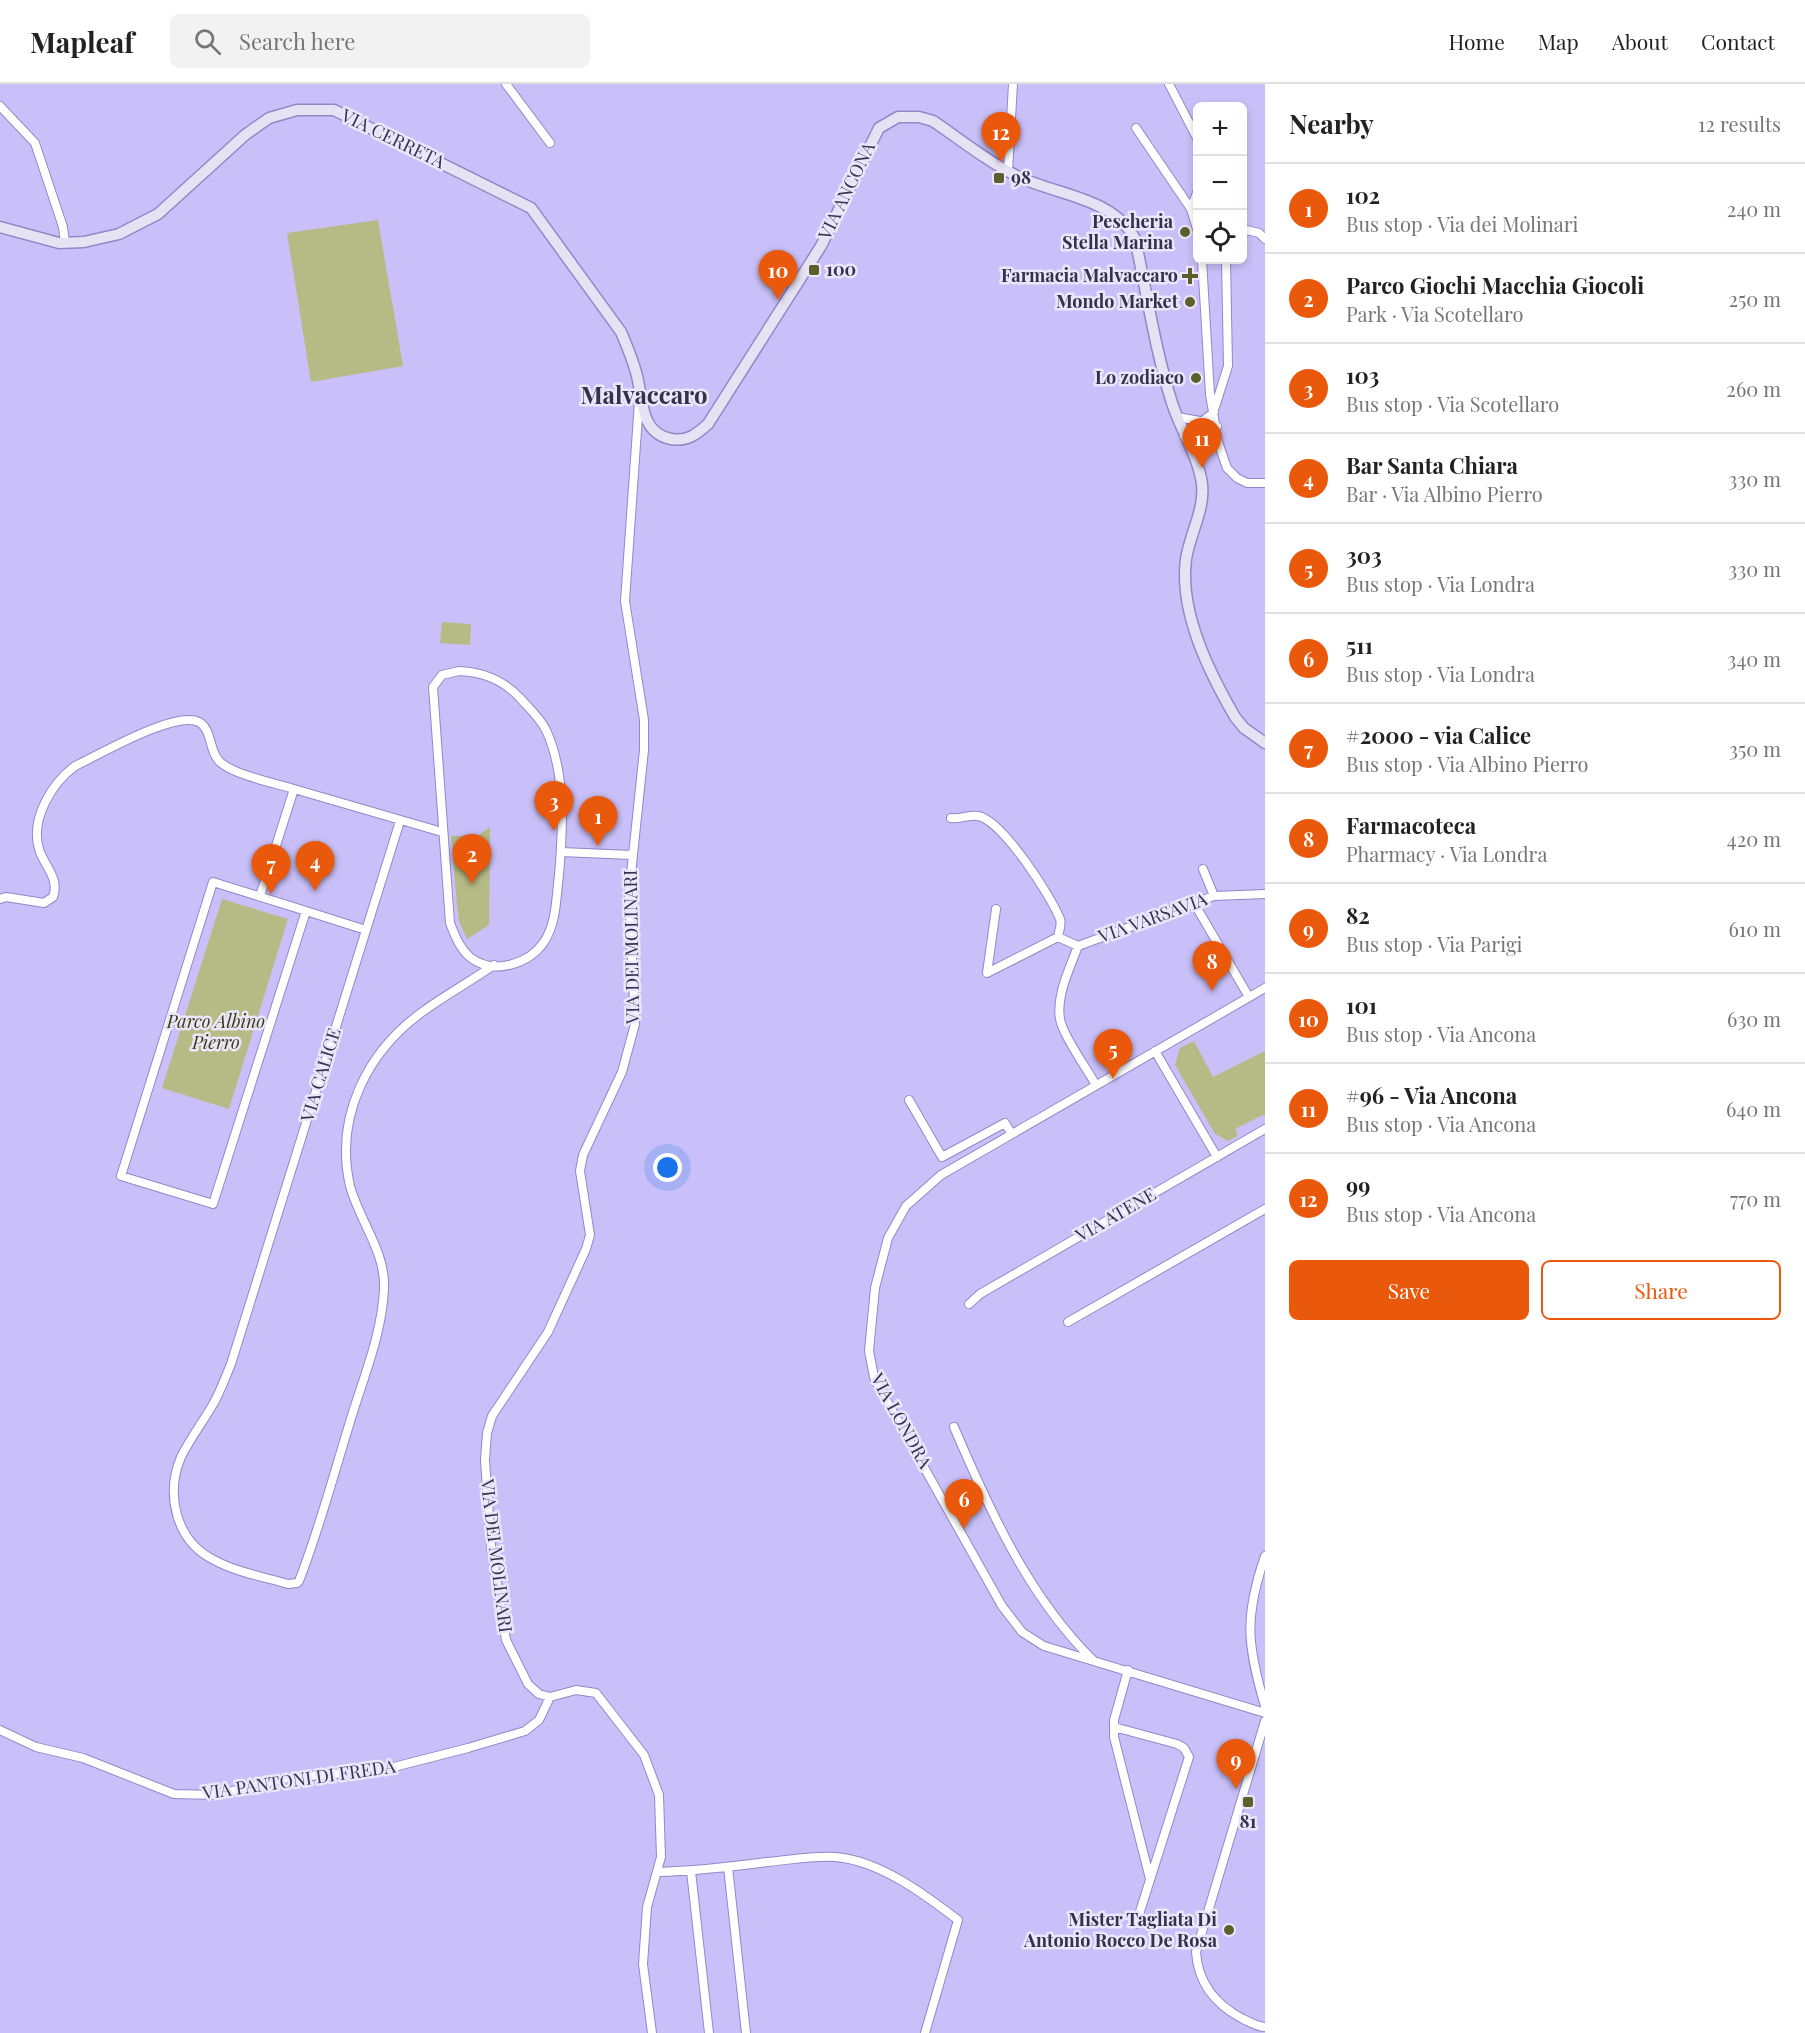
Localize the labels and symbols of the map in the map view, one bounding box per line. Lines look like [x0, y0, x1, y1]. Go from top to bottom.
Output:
street label: VIA CERRETA [337, 102, 450, 174]
pin: 12 [982, 112, 1020, 162]
street label: VIA ANCONA [812, 137, 880, 244]
place label: 98 [1011, 165, 1031, 189]
marker: 98 [992, 171, 1006, 185]
place label: Pescheria Stella Marina [1062, 209, 1174, 254]
marker: Pescheria Stella Marina [1178, 225, 1192, 239]
pin: 10 [758, 250, 798, 300]
place label: 100 [826, 257, 856, 281]
marker: 100 [807, 263, 821, 277]
place label: Farmacia Malvaccaro [1001, 263, 1178, 287]
marker: Farmacia Malvaccaro [1183, 269, 1197, 283]
place label: Mondo Market [1056, 289, 1179, 313]
marker: Mondo Market [1183, 295, 1197, 309]
place label: Lo zodiaco [1095, 365, 1184, 389]
marker: Lo zodiaco [1189, 371, 1203, 385]
district label: Malvaccaro [580, 378, 708, 410]
pin: 11 [1182, 418, 1222, 468]
pin: 3 [534, 782, 574, 831]
pin: 1 [578, 796, 618, 846]
pin: 2 [452, 834, 492, 884]
pin: 4 [296, 842, 334, 891]
pin: 7 [252, 844, 290, 894]
street label: VIA DEI MOLINARI [618, 870, 644, 1025]
street label: VIA VARSAVIA [1094, 886, 1211, 948]
pin: 8 [1192, 942, 1232, 991]
park label: Parco Albino Pierro [166, 1009, 265, 1054]
street label: VIA CALICE [294, 1025, 346, 1125]
pin: 5 [1094, 1030, 1132, 1079]
your location [653, 1153, 682, 1182]
street label: VIA ATENE [1070, 1181, 1160, 1247]
street label: VIA LONDRA [865, 1368, 938, 1473]
street label: VIA DEI MOLINARI [476, 1477, 518, 1634]
pin: 6 [944, 1480, 984, 1529]
pin: 9 [1216, 1740, 1256, 1789]
street label: VIA PANTONI DI FREDA [200, 1753, 398, 1805]
marker: 81 [1241, 1795, 1255, 1809]
place label: 81 [1240, 1809, 1257, 1833]
place label: Mister Tagliata Di Antonio Rocco De Rosa [1023, 1907, 1218, 1952]
marker: Mister Tagliata Di Antonio Rocco De Rosa [1222, 1923, 1236, 1937]

